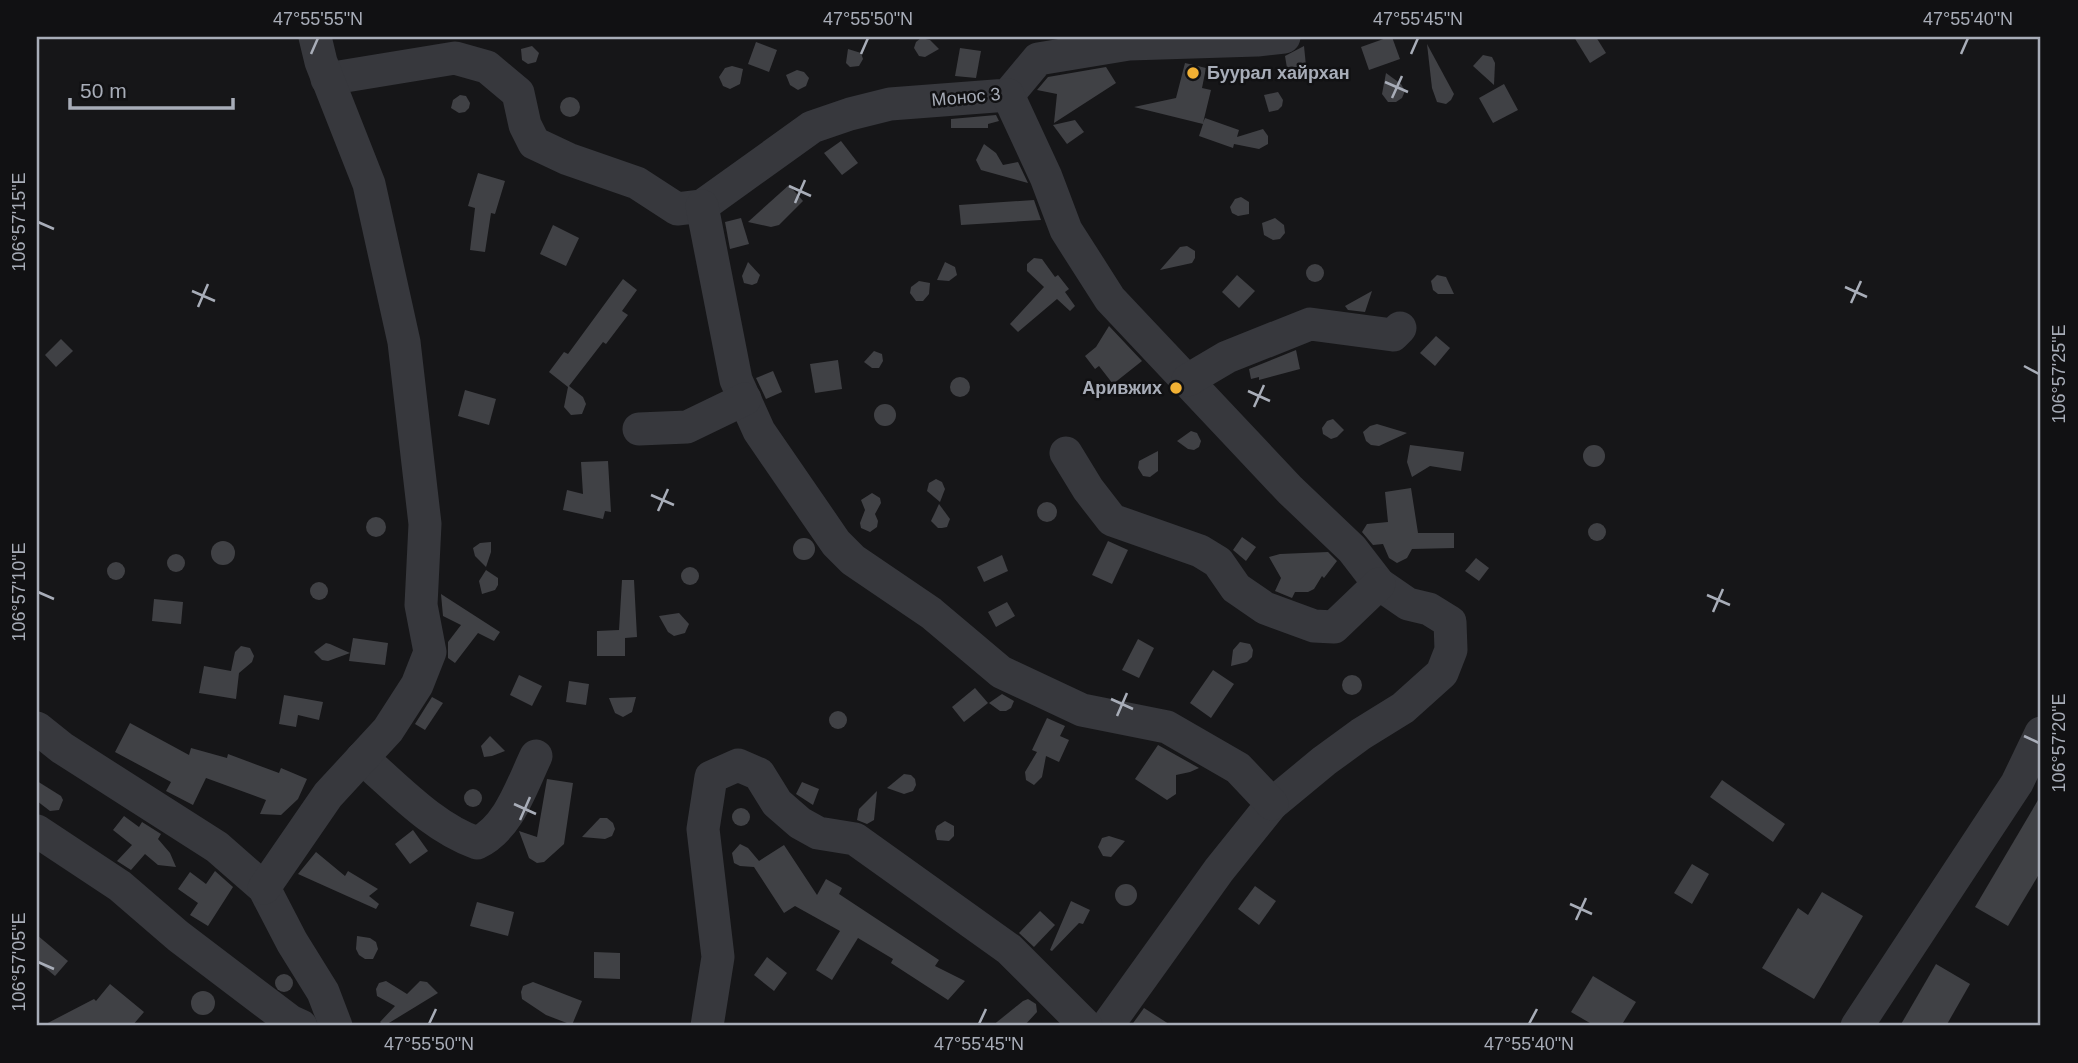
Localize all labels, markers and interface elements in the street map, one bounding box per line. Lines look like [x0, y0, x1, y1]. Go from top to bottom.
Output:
text: 47°55'55"N [273, 9, 363, 29]
text: 47°55'50"N [823, 9, 913, 29]
text: 47°55'45"N [1373, 9, 1463, 29]
text: 47°55'40"N [1923, 9, 2013, 29]
place label: Буурал хайрхан [1207, 63, 1350, 83]
marker: Буурал хайрхан [1185, 65, 1201, 81]
scale bar [70, 66, 233, 110]
text: 50 m [80, 79, 127, 102]
street label: Монос 3 [931, 84, 1001, 110]
text: 106°57'15"E [9, 172, 29, 272]
text: 106°57'25"E [2049, 324, 2069, 424]
place label: Аривжих [1082, 378, 1162, 398]
marker: Аривжих [1168, 380, 1184, 396]
text: 106°57'10"E [9, 542, 29, 642]
text: 106°57'20"E [2049, 693, 2069, 793]
text: 106°57'05"E [9, 912, 29, 1012]
text: 47°55'50"N [384, 1034, 474, 1054]
text: 47°55'45"N [934, 1034, 1024, 1054]
text: 47°55'40"N [1484, 1034, 1574, 1054]

